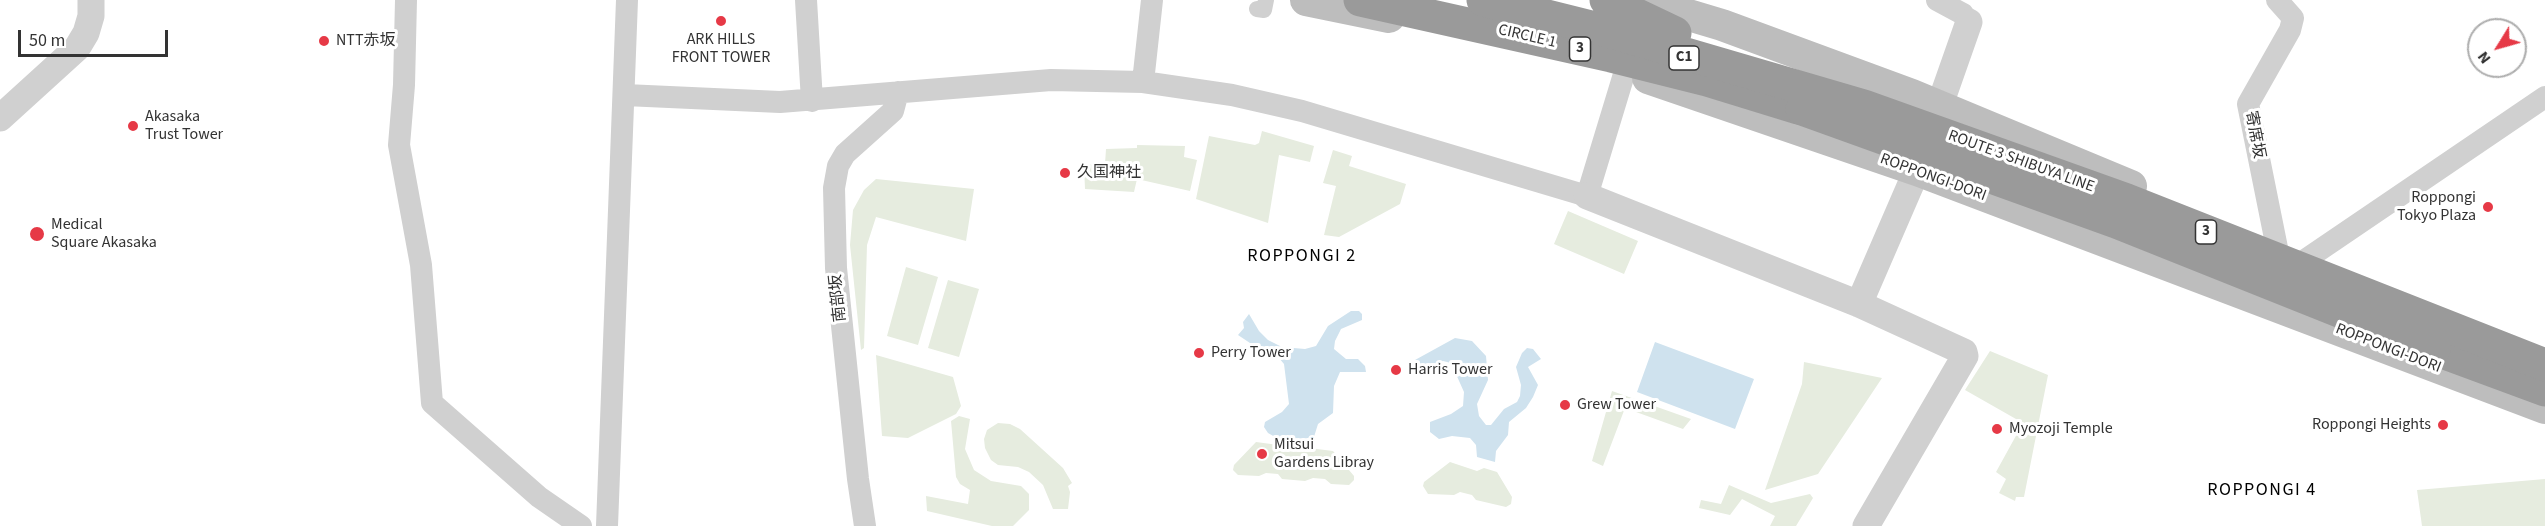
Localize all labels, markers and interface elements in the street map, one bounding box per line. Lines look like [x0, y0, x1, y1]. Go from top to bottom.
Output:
marker: ARK HILLS FRONT TOWER [714, 14, 728, 28]
scale bar [21, 18, 171, 56]
north arrow [2467, 18, 2527, 78]
street label: CIRCLE 1 [1496, 21, 1558, 53]
text: 50 m [29, 28, 65, 53]
place label: ARK HILLS FRONT TOWER [672, 30, 770, 68]
place label: NTT赤坂 [336, 31, 396, 51]
marker: NTT赤坂 [317, 34, 331, 48]
road number: 3 [1570, 37, 1590, 61]
road number: C1 [1669, 46, 1699, 70]
text: N [2472, 47, 2496, 69]
place label: Akasaka Trust Tower [145, 107, 223, 145]
street label: 寄席坂 [2240, 110, 2268, 160]
marker: Akasaka Trust Tower [126, 119, 140, 133]
street label: ROUTE 3 SHIBUYA LINE [1945, 127, 2097, 197]
street label: ROPPONGI-DORI [1877, 150, 1989, 206]
place label: 久国神社 [1077, 163, 1141, 183]
marker: 久国神社 [1058, 166, 1072, 180]
place label: Roppongi Tokyo Plaza [2397, 188, 2476, 226]
marker: Roppongi Tokyo Plaza [2481, 200, 2495, 214]
place label: Medical Square Akasaka [51, 215, 157, 253]
road number: 3 [2196, 220, 2216, 244]
marker: Medical Square Akasaka [28, 225, 46, 243]
district label: ROPPONGI 2 [1247, 246, 1357, 268]
street label: 南部坂 [827, 273, 851, 323]
street label: ROPPONGI-DORI [2332, 320, 2444, 378]
place label: Perry Tower [1211, 343, 1291, 363]
marker: Perry Tower [1192, 346, 1206, 360]
place label: Harris Tower [1408, 360, 1493, 380]
marker: Harris Tower [1389, 363, 1403, 377]
place label: Grew Tower [1577, 395, 1656, 415]
marker: Grew Tower [1558, 398, 1572, 412]
place label: Roppongi Heights [2312, 415, 2431, 435]
marker: Roppongi Heights [2436, 418, 2450, 432]
place label: Myozoji Temple [2009, 419, 2113, 439]
marker: Myozoji Temple [1990, 422, 2004, 436]
place label: Mitsui Gardens Libray [1274, 435, 1374, 473]
marker: Mitsui Gardens Libray [1255, 447, 1269, 461]
district label: ROPPONGI 4 [2207, 480, 2317, 502]

